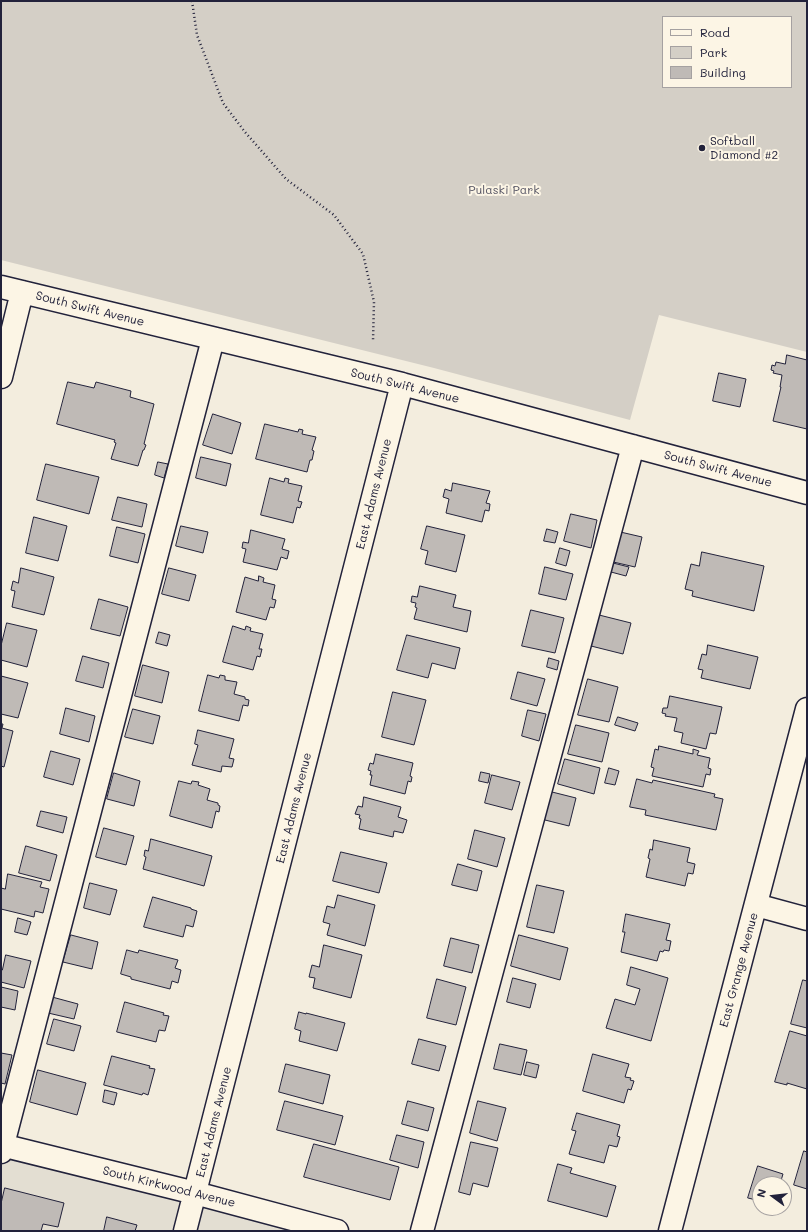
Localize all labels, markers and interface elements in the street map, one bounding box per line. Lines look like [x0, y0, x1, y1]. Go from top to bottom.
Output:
legend [662, 16, 792, 88]
text: Road [700, 24, 730, 40]
text: Park [700, 44, 727, 60]
text: Building [700, 64, 746, 80]
place label: Softball Diamond #2 [710, 134, 778, 162]
marker: Softball Diamond #2 [697, 143, 707, 153]
park label: Pulaski Park [468, 183, 540, 197]
street label: South Swift Avenue [34, 289, 146, 329]
street label: South Swift Avenue [349, 366, 461, 406]
street label: East Adams Avenue [353, 437, 395, 551]
street label: South Swift Avenue [662, 448, 774, 490]
street label: East Adams Avenue [273, 751, 315, 865]
street label: East Grange Avenue [717, 911, 761, 1029]
street label: East Adams Avenue [193, 1065, 235, 1179]
street label: South Kirkwood Avenue [101, 1164, 237, 1210]
north arrow [752, 1176, 792, 1216]
text: N [753, 1187, 769, 1199]

